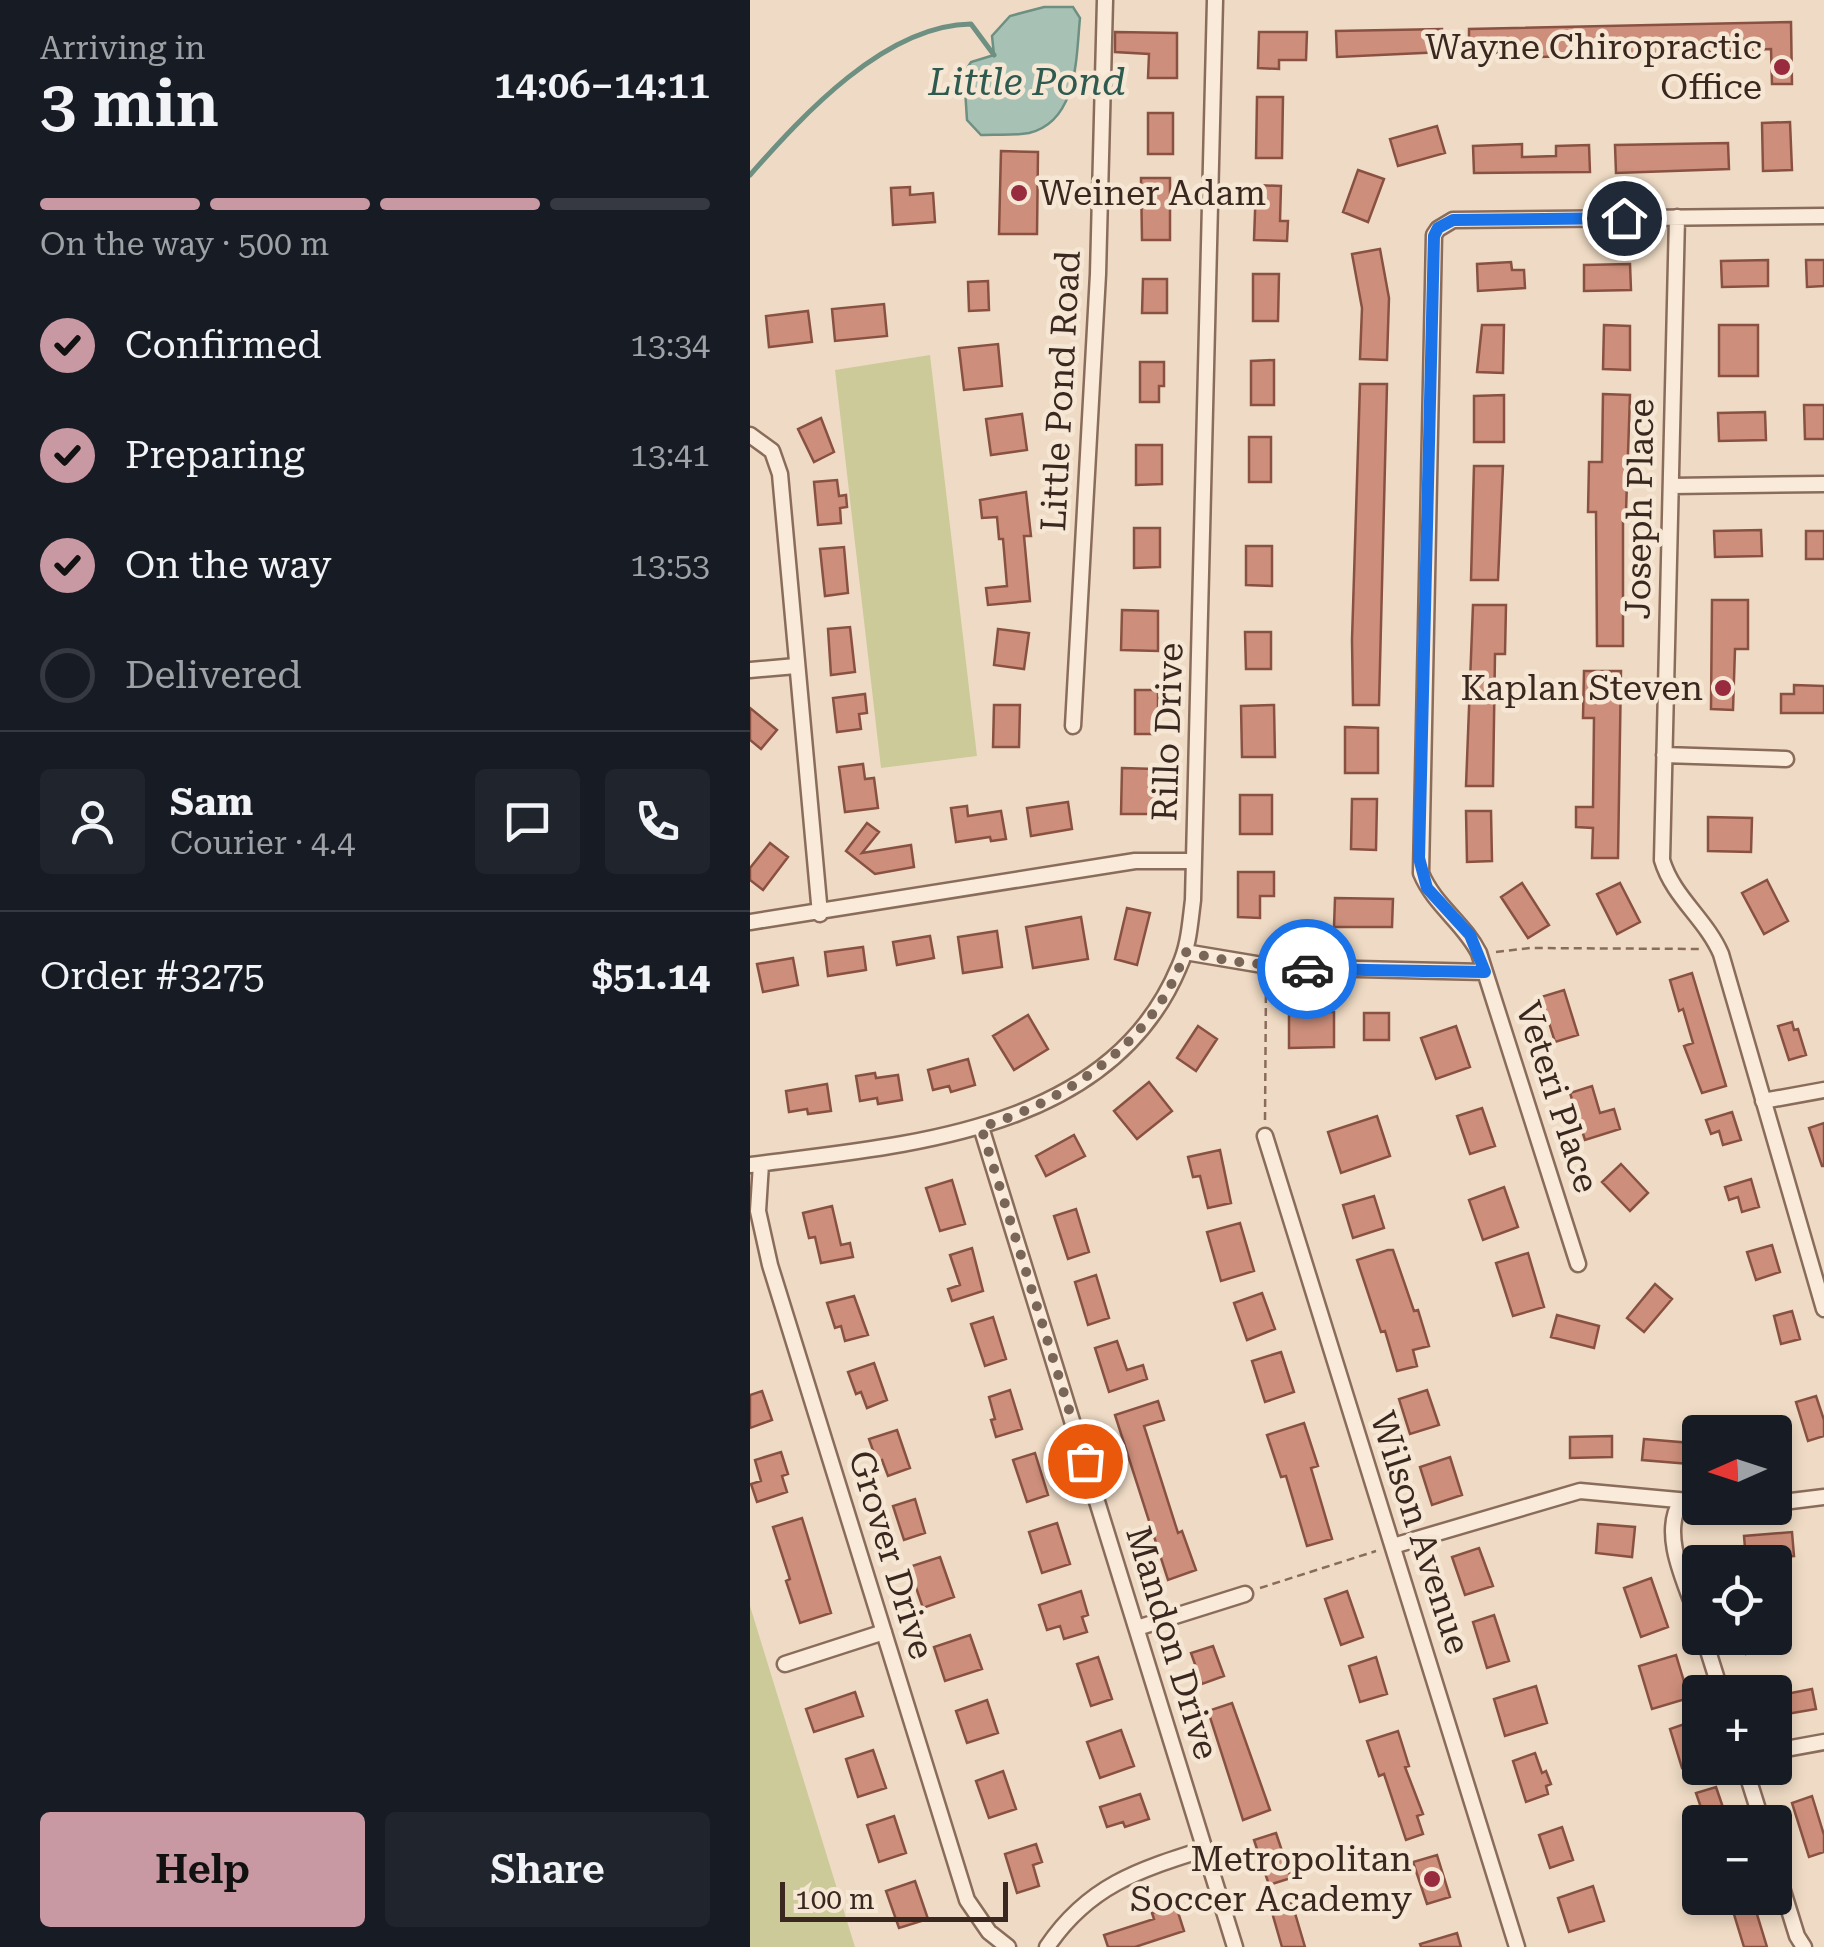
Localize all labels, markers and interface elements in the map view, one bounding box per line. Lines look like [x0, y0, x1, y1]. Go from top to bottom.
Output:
place label: Wayne Chiropractic Office [1425, 27, 1762, 108]
text: Arriving in [40, 29, 205, 67]
marker: Wayne Chiropractic Office [1771, 56, 1793, 78]
water label: Little Pond [927, 60, 1126, 104]
text: 14:06–14:11 [494, 63, 710, 107]
text: 3 min [40, 66, 219, 142]
place label: Weiner Adam [1039, 173, 1266, 214]
pin [1582, 176, 1667, 261]
marker: Weiner Adam [1008, 182, 1030, 204]
icon: home [1597, 191, 1652, 246]
text: On the way · 500 m [40, 225, 329, 263]
street label: Little Pond Road [1033, 249, 1089, 533]
icon: check [40, 318, 95, 373]
text: Confirmed [125, 323, 322, 367]
text: 13:34 [630, 326, 710, 364]
street label: Joseph Place [1618, 398, 1662, 620]
icon: check [40, 428, 95, 483]
text: Preparing [125, 433, 305, 477]
text: 13:41 [630, 436, 710, 474]
icon: check [40, 538, 95, 593]
text: On the way [125, 543, 331, 587]
text: 13:53 [630, 546, 710, 584]
street label: Rillo Drive [1144, 642, 1192, 822]
text: Delivered [125, 653, 302, 697]
place label: Kaplan Steven [1460, 668, 1703, 709]
marker: Kaplan Steven [1712, 677, 1734, 699]
button: person [40, 769, 145, 874]
button: chat [475, 769, 580, 874]
button: phone [605, 769, 710, 874]
text: Sam [170, 780, 253, 824]
text: Courier · 4.4 [170, 824, 355, 862]
courier [1257, 919, 1357, 1019]
icon: car [1280, 942, 1335, 997]
text: Order #3275 [40, 954, 265, 998]
text: $51.14 [592, 954, 710, 998]
street label: Veteri Place [1507, 996, 1607, 1198]
street label: Wilson Avenue [1362, 1407, 1478, 1659]
north arrow [1682, 1415, 1792, 1525]
map controls [1682, 1415, 1792, 1915]
pin [1043, 1419, 1128, 1504]
icon: bag [1058, 1434, 1113, 1489]
street label: Grover Drive [840, 1446, 942, 1664]
street label: Mandon Drive [1117, 1522, 1227, 1764]
button: locate [1682, 1545, 1792, 1655]
button: + [1682, 1675, 1792, 1785]
button: − [1682, 1805, 1792, 1915]
button: Help [40, 1812, 365, 1927]
button: Share [385, 1812, 710, 1927]
place label: Metropolitan Soccer Academy [1130, 1839, 1412, 1920]
marker: Metropolitan Soccer Academy [1421, 1868, 1443, 1890]
scale bar [780, 1877, 1008, 1922]
text: 100 m [795, 1883, 875, 1916]

